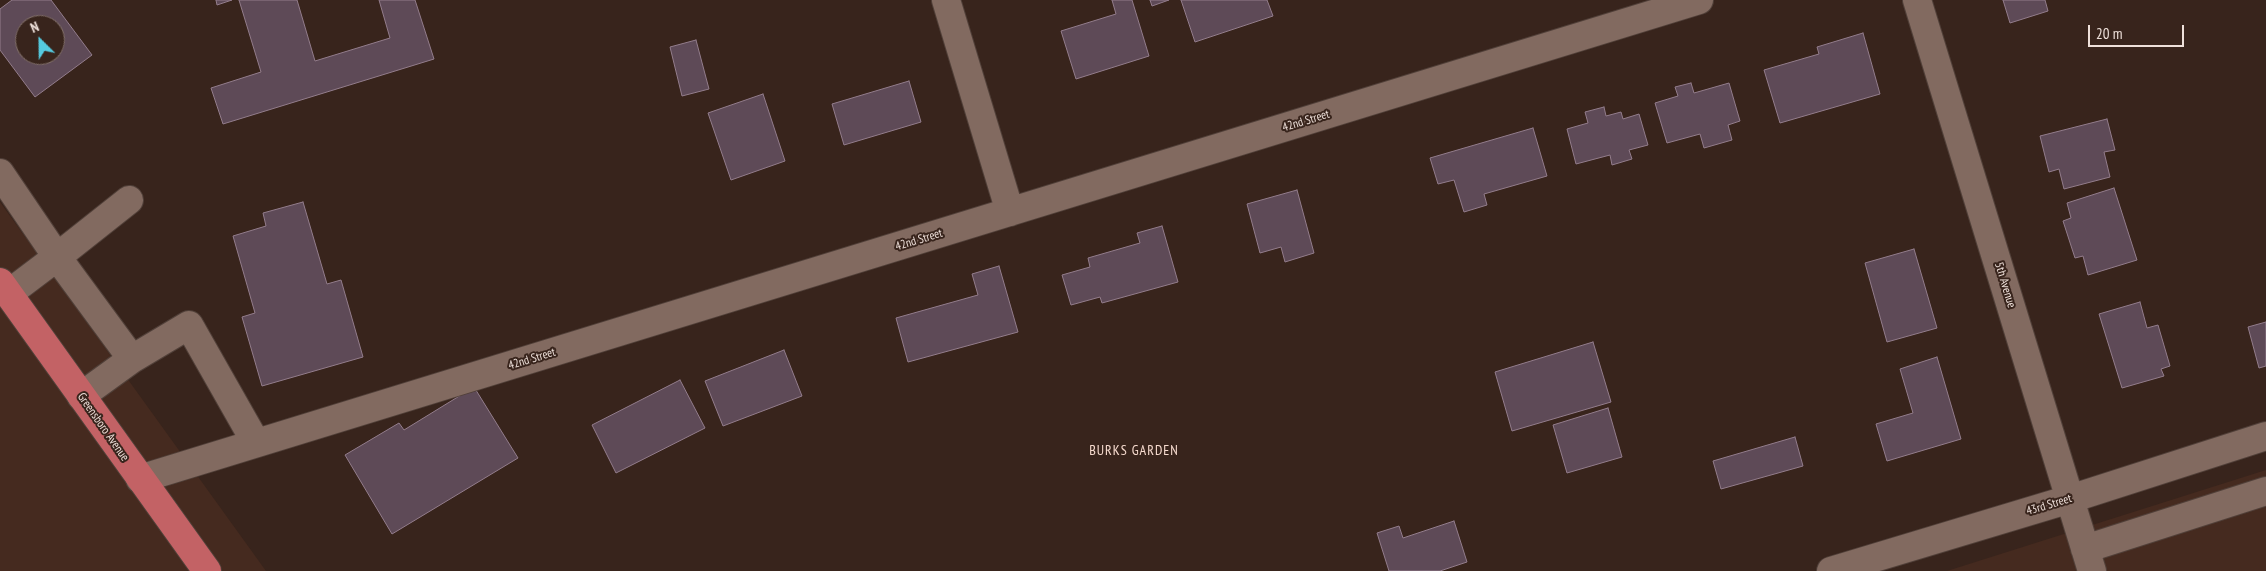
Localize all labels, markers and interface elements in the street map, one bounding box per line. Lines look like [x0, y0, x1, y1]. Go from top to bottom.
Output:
north arrow [15, 15, 65, 65]
scale bar [2091, 15, 2187, 47]
text: N [28, 17, 42, 37]
text: 20 m [2096, 24, 2122, 43]
street label: 42nd Street [1281, 107, 1331, 135]
street label: 42nd Street [894, 226, 944, 254]
street label: 5th Avenue [1991, 260, 2019, 310]
street label: 42nd Street [507, 345, 557, 373]
street label: Greensboro Avenue [74, 390, 132, 464]
district label: BURKS GARDEN [1088, 443, 1180, 459]
street label: 43rd Street [2025, 491, 2073, 519]

